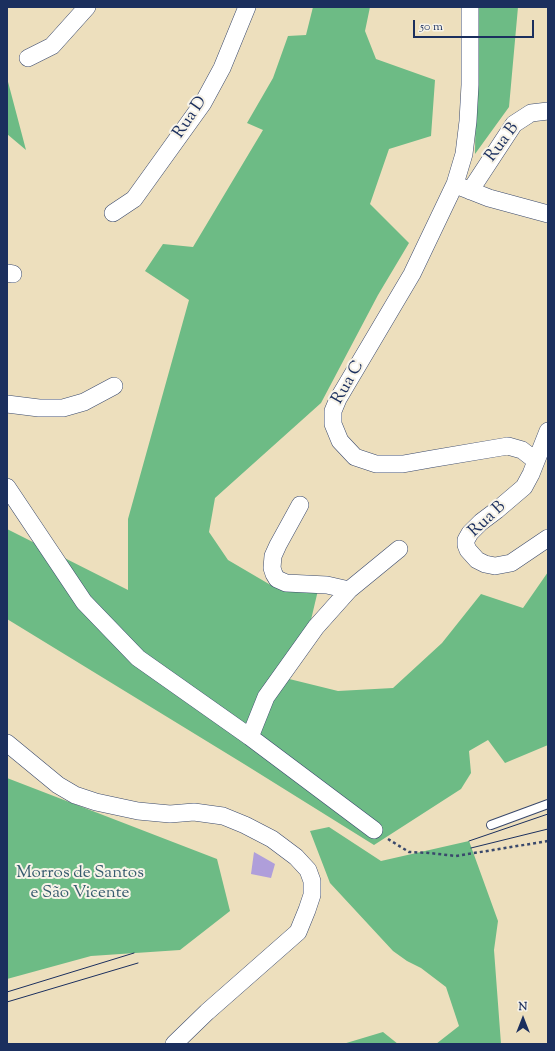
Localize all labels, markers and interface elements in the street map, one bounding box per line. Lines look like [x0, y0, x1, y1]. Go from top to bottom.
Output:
scale bar [415, 12, 536, 38]
text: 50 m [420, 18, 443, 36]
street label: Rua D [170, 93, 212, 143]
street label: Rua B [482, 119, 524, 167]
street label: Rua C [328, 358, 370, 408]
street label: Rua B [465, 498, 511, 542]
park label: Morros de Santos e São Vicente [16, 864, 144, 904]
north arrow [503, 999, 543, 1039]
text: N [519, 999, 527, 1015]

